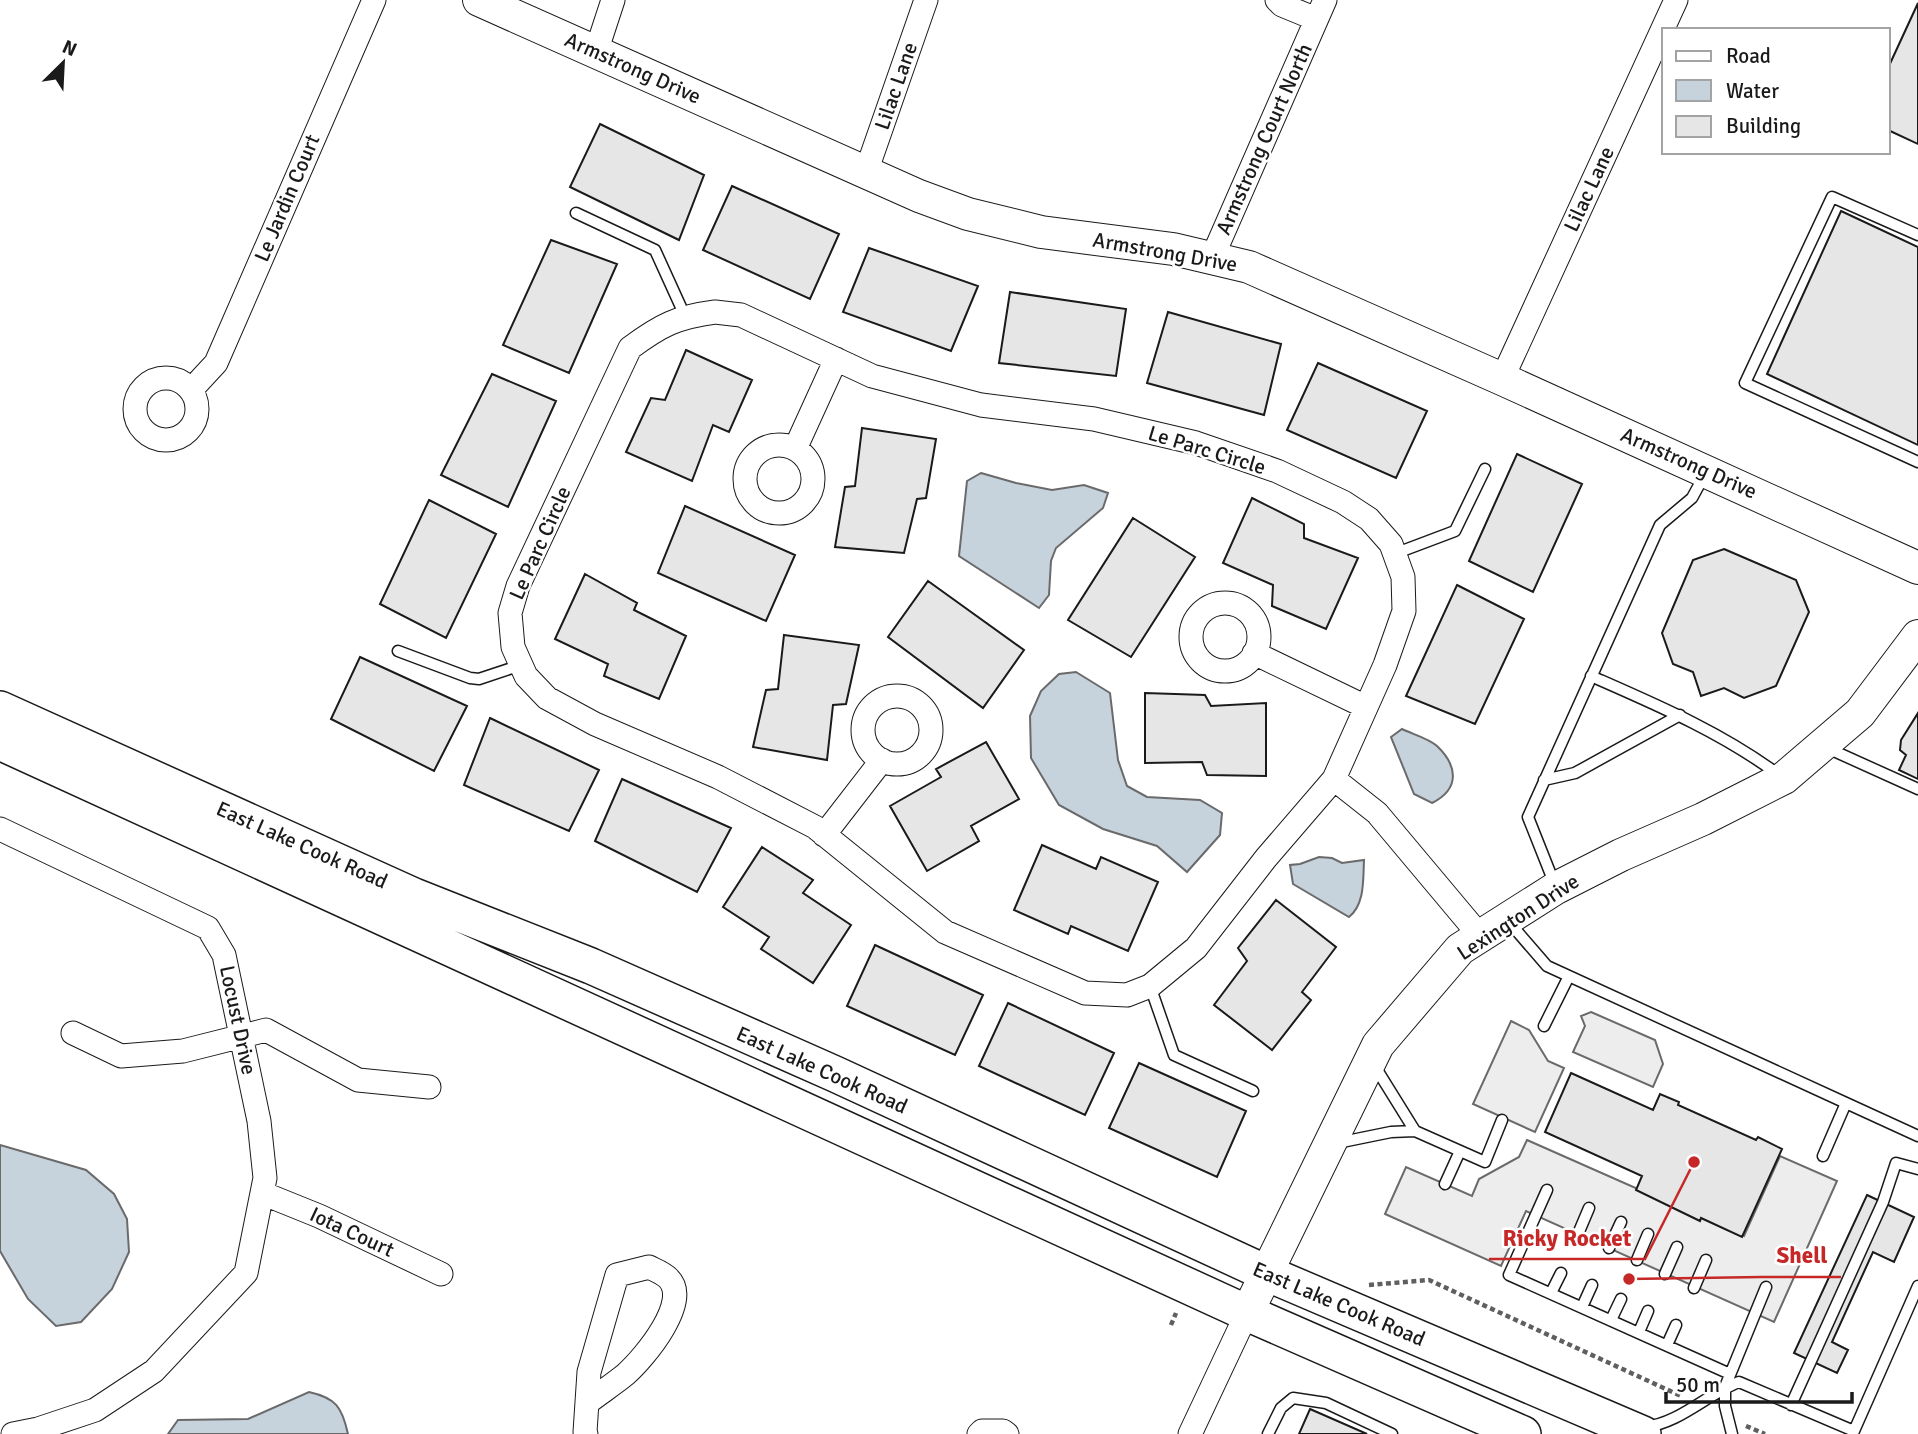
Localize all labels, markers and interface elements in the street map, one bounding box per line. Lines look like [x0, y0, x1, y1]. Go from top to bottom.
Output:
street label: Armstrong Drive [561, 26, 705, 110]
north arrow [28, 28, 98, 98]
legend [1662, 28, 1890, 154]
text: N [59, 35, 80, 62]
street label: Lilac Lane [869, 39, 923, 133]
street label: Armstrong Court North [1210, 39, 1318, 239]
text: Road [1726, 43, 1771, 69]
text: Water [1726, 78, 1779, 104]
text: Building [1726, 113, 1801, 139]
street label: Le Jardin Court [248, 130, 326, 266]
street label: Lilac Lane [1558, 142, 1620, 236]
street label: Armstrong Drive [1091, 227, 1239, 277]
street label: Le Parc Circle [1145, 420, 1269, 480]
street label: Armstrong Drive [1617, 421, 1761, 505]
street label: Le Parc Circle [503, 482, 577, 604]
street label: East Lake Cook Road [212, 796, 392, 894]
street label: Lexington Drive [1452, 868, 1584, 966]
street label: Locust Drive [214, 963, 262, 1077]
street label: East Lake Cook Road [732, 1021, 912, 1119]
street label: Iota Court [306, 1201, 398, 1263]
callout: Ricky Rocket [1489, 1215, 1645, 1259]
text: Ricky Rocket [1503, 1224, 1632, 1253]
callout: Shell [1762, 1233, 1841, 1277]
text: Shell [1777, 1241, 1827, 1270]
street label: East Lake Cook Road [1249, 1256, 1429, 1352]
scale bar [1666, 1360, 1852, 1404]
text: 50 m [1676, 1372, 1720, 1398]

